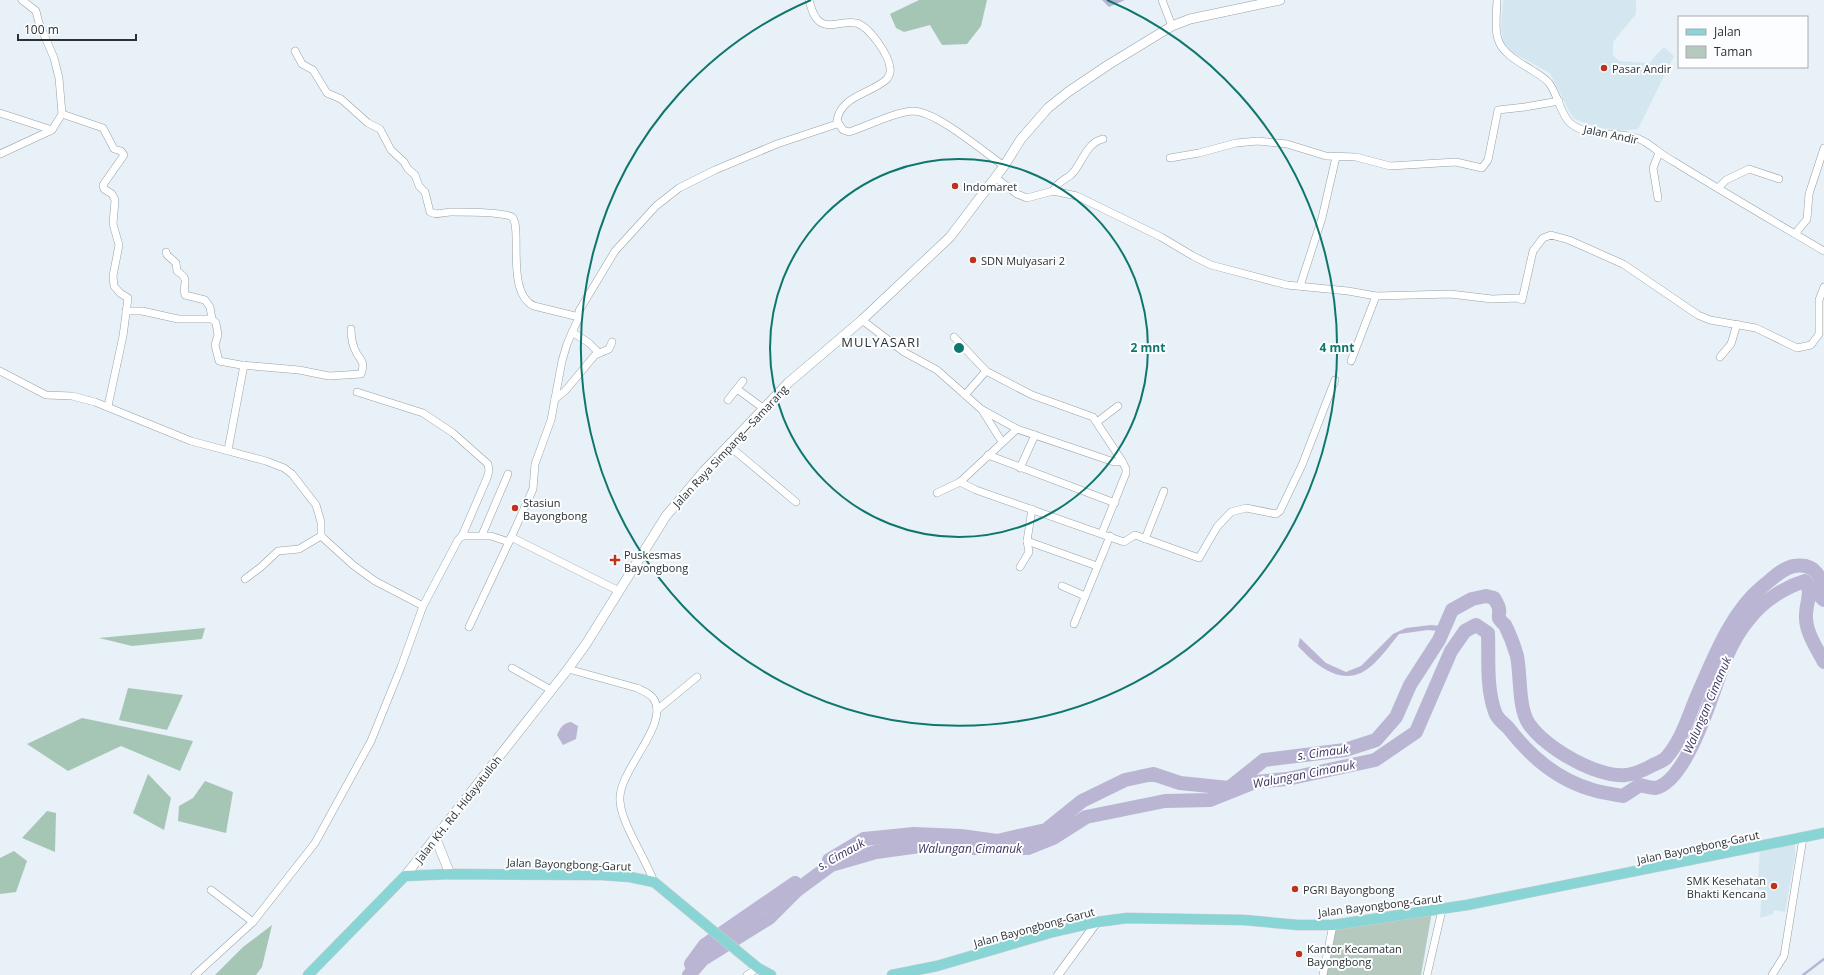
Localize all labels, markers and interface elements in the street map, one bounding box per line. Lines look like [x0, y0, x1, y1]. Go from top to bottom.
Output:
scale bar [18, 16, 136, 42]
legend [1678, 16, 1808, 68]
text: 100 m [24, 21, 59, 38]
text: Jalan [1713, 23, 1741, 40]
text: Taman [1714, 43, 1752, 60]
place label: Pasar Andir [1612, 61, 1672, 76]
marker: Pasar Andir [1599, 63, 1609, 73]
street label: Jalan Andir [1581, 121, 1640, 147]
place label: Indomaret [963, 179, 1017, 194]
marker: Indomaret [950, 181, 960, 191]
place label: SDN Mulyasari 2 [981, 253, 1065, 268]
marker: SDN Mulyasari 2 [968, 255, 978, 265]
district label: MULYASARI [841, 333, 921, 351]
text: 2 mnt [1131, 339, 1165, 356]
text: 4 mnt [1320, 339, 1354, 356]
centre of rings [952, 341, 966, 355]
street label: Jalan Raya Simpang—Samarang [669, 382, 791, 511]
place label: Stasiun Bayongbong [523, 495, 587, 523]
marker: Stasiun Bayongbong [510, 503, 520, 513]
place label: Puskesmas Bayongbong [624, 547, 688, 575]
marker: Puskesmas Bayongbong [609, 554, 621, 566]
water label: Walungan Cimanuk [1679, 653, 1736, 756]
water label: s. Cimauk [1296, 740, 1351, 764]
street label: Jalan KH. Rd. Hidayatulloh [411, 752, 505, 867]
water label: Walungan Cimanuk [1251, 756, 1358, 792]
street label: Jalan Bayongbong-Garut [1635, 827, 1761, 867]
water label: s. Cimauk [814, 834, 869, 874]
water label: Walungan Cimanuk [918, 840, 1023, 857]
street label: Jalan Bayongbong-Garut [506, 854, 632, 874]
place label: SMK Kesehatan Bhakti Kencana [1687, 873, 1766, 901]
marker: SMK Kesehatan Bhakti Kencana [1769, 881, 1779, 891]
place label: PGRI Bayongbong [1303, 882, 1394, 897]
marker: PGRI Bayongbong [1290, 884, 1300, 894]
street label: Jalan Bayongbong-Garut [1316, 890, 1443, 920]
street label: Jalan Bayongbong-Garut [971, 904, 1096, 951]
place label: Kantor Kecamatan Bayongbong [1307, 941, 1402, 969]
marker: Kantor Kecamatan Bayongbong [1294, 949, 1304, 959]

